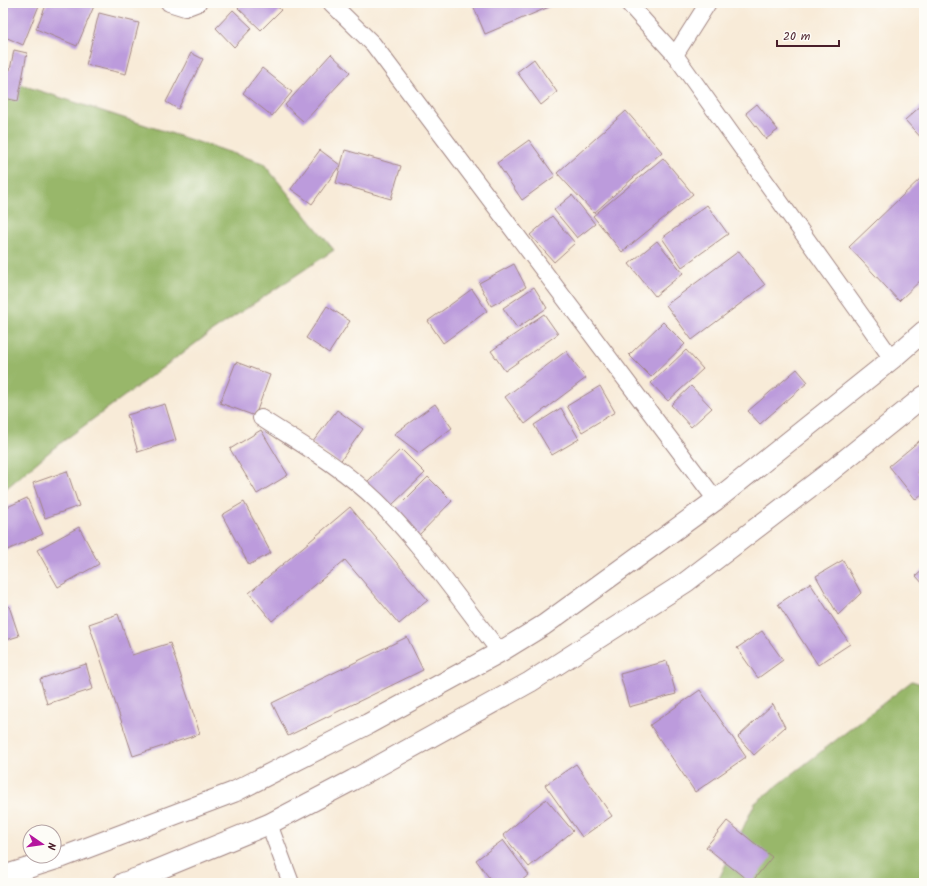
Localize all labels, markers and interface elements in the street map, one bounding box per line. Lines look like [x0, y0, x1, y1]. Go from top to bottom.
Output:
scale bar [777, 22, 839, 48]
text: 20 m [783, 27, 811, 46]
north arrow [22, 824, 62, 864]
text: N [41, 841, 60, 851]

